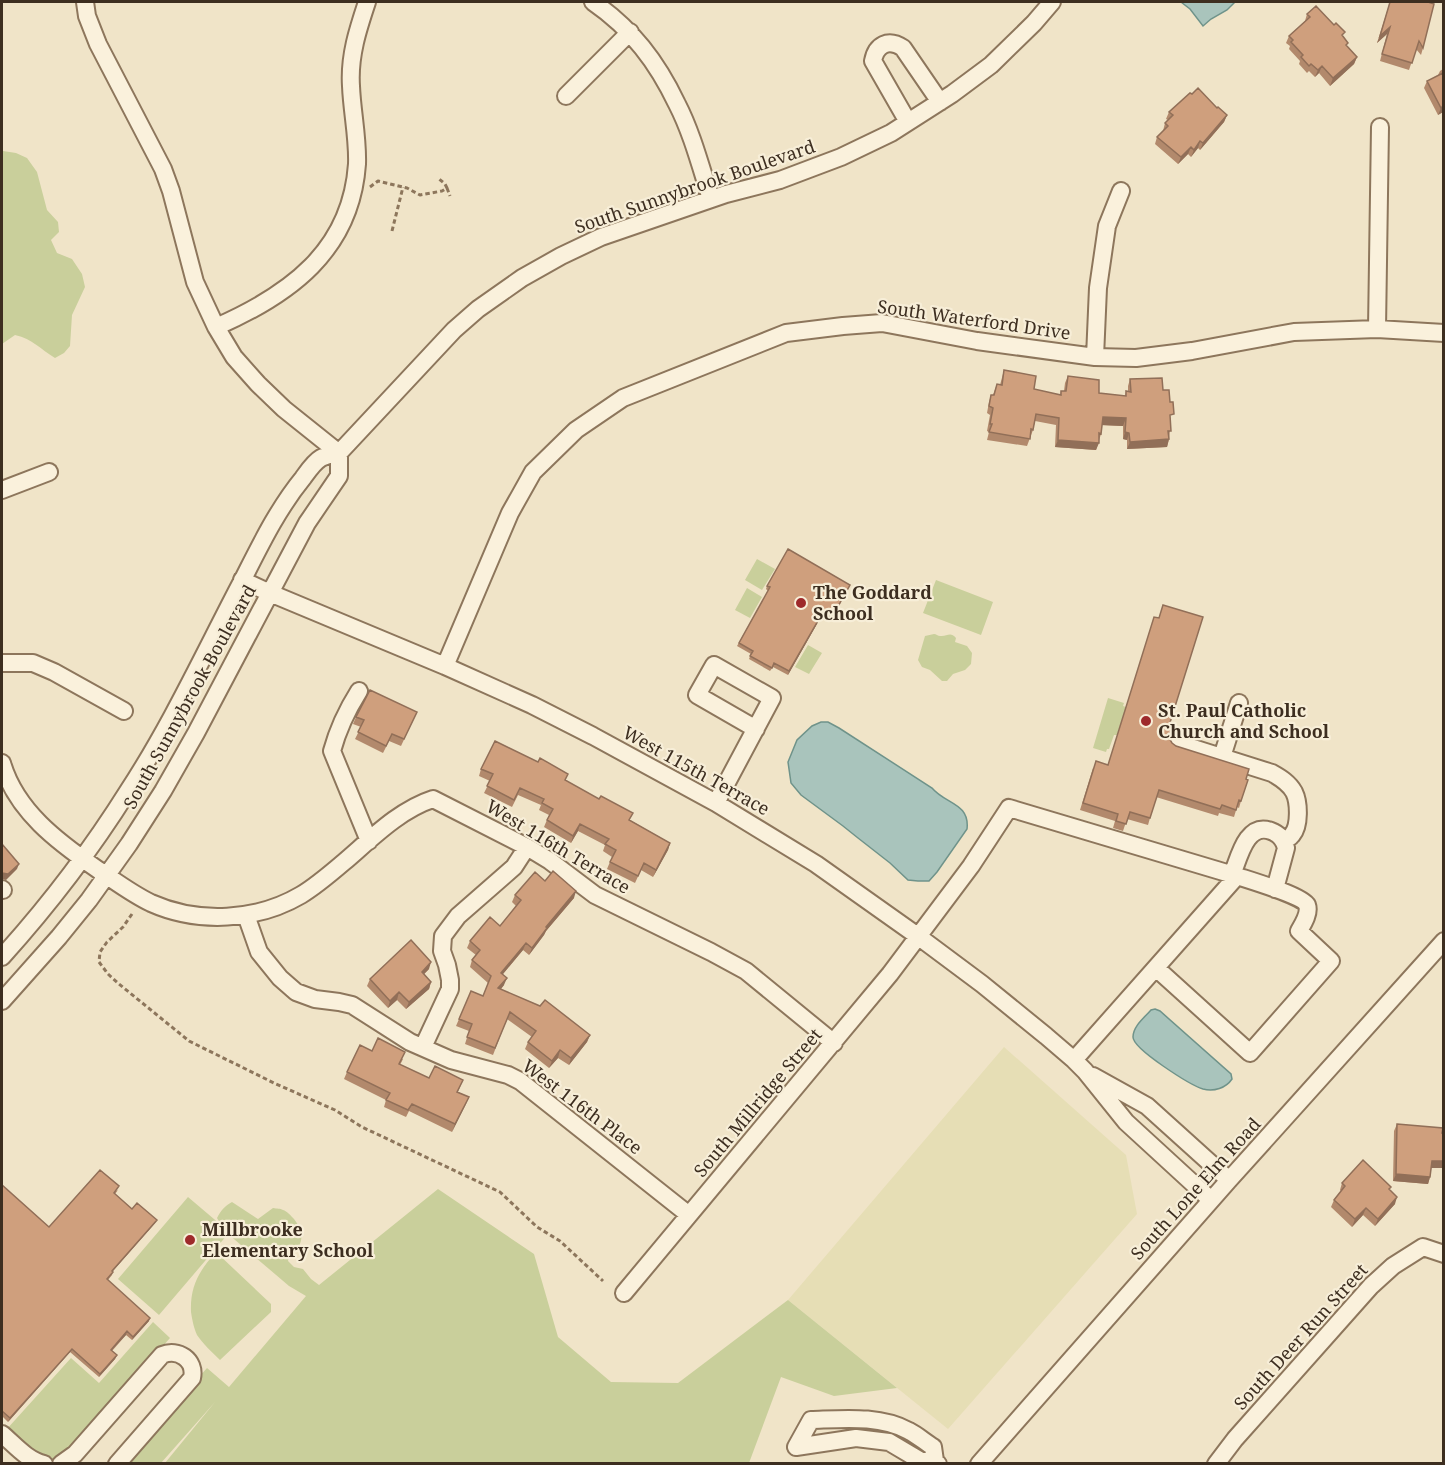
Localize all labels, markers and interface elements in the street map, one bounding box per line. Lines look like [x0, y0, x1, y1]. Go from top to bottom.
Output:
street label: South Sunnybrook Boulevard [571, 134, 818, 239]
street label: South Waterford Drive [876, 294, 1072, 344]
street label: South Sunnybrook Boulevard [117, 580, 261, 813]
place label: The Goddard School [813, 580, 932, 625]
marker: The Goddard School [794, 596, 808, 610]
place label: St. Paul Catholic Church and School [1158, 698, 1330, 743]
marker: St. Paul Catholic Church and School [1139, 714, 1153, 728]
street label: West 115th Terrace [619, 720, 774, 820]
street label: West 116th Terrace [482, 794, 635, 899]
street label: South Millridge Street [688, 1023, 827, 1182]
street label: West 116th Place [518, 1053, 647, 1159]
street label: South Lone Elm Road [1125, 1112, 1266, 1265]
place label: Millbrooke Elementary School [202, 1217, 374, 1262]
marker: Millbrooke Elementary School [183, 1233, 197, 1247]
street label: South Deer Run Street [1228, 1258, 1373, 1415]

